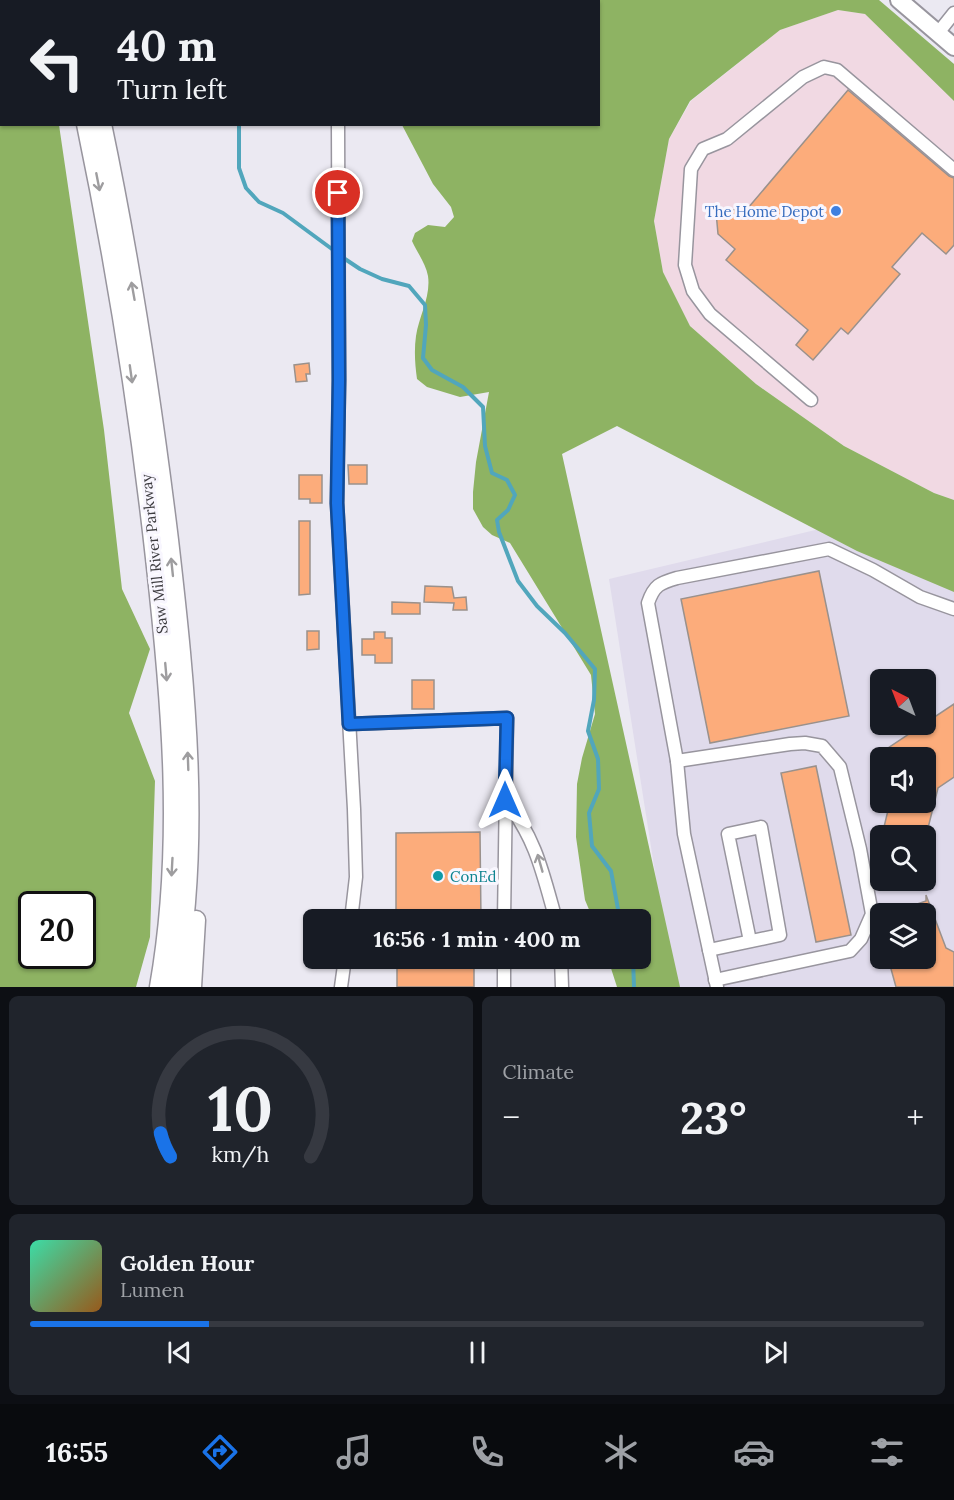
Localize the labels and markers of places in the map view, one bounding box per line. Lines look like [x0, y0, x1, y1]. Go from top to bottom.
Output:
pin [312, 167, 363, 218]
place label: The Home Depot [705, 202, 824, 221]
marker: The Home Depot [829, 204, 843, 218]
place label: ConEd [450, 867, 497, 886]
marker: ConEd [431, 869, 445, 883]

